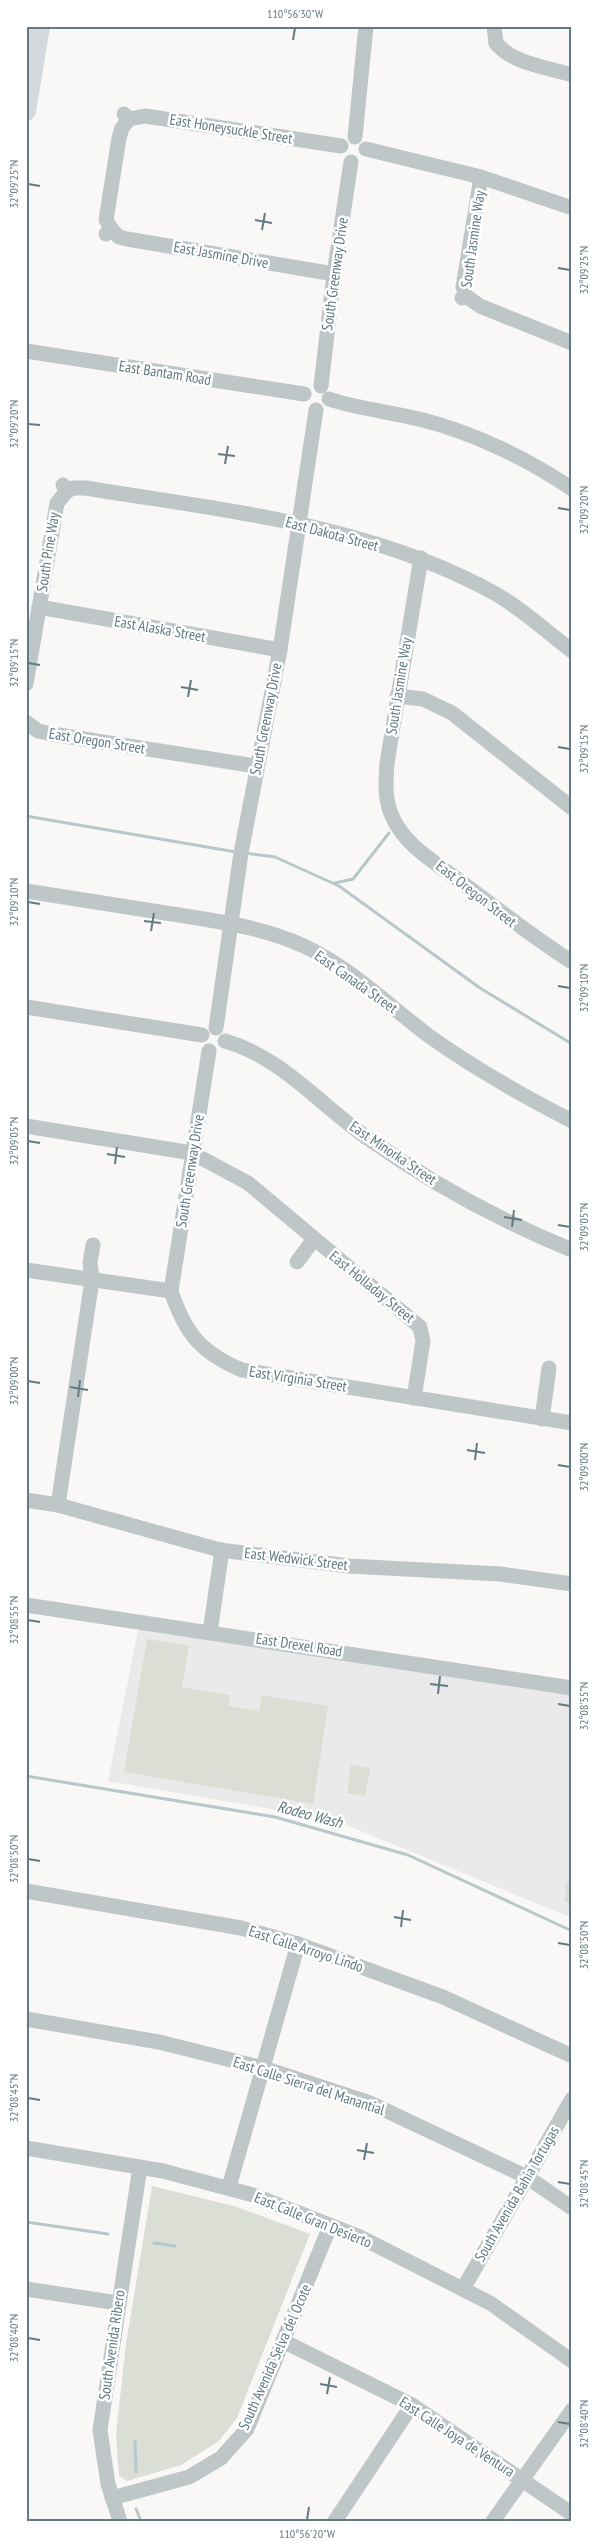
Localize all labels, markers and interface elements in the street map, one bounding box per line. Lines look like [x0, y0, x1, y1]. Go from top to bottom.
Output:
text: 110°56'30"W [267, 6, 323, 21]
street label: East Honeysuckle Street [168, 109, 294, 148]
text: 32°09'25"N [6, 160, 21, 208]
street label: South Jasmine Way [456, 189, 489, 289]
street label: South Greenway Drive [317, 216, 352, 332]
street label: East Jasmine Drive [172, 237, 270, 272]
text: 32°09'25"N [576, 246, 591, 294]
street label: East Bantam Road [118, 356, 213, 389]
text: 32°09'20"N [6, 400, 21, 448]
text: 32°09'20"N [576, 486, 591, 534]
street label: South Pine Way [32, 510, 63, 593]
street label: East Dakota Street [284, 512, 381, 555]
street label: East Alaska Street [113, 611, 207, 646]
street label: South Jasmine Way [381, 636, 416, 736]
text: 32°09'15"N [6, 639, 21, 687]
street label: South Greenway Drive [245, 661, 286, 777]
street label: East Oregon Street [48, 724, 146, 757]
text: 32°09'15"N [576, 725, 591, 773]
street label: East Oregon Street [432, 856, 520, 931]
text: 32°09'10"N [6, 878, 21, 926]
street label: East Canada Street [311, 946, 401, 1017]
text: 32°09'10"N [576, 964, 591, 1012]
street label: South Greenway Drive [171, 1113, 208, 1229]
text: 32°09'05"N [6, 1117, 21, 1165]
street label: East Minorka Street [346, 1117, 440, 1189]
text: 32°09'05"N [576, 1203, 591, 1251]
street label: East Holladay Street [326, 1246, 419, 1327]
text: 32°09'00"N [6, 1357, 21, 1405]
street label: East Virginia Street [248, 1361, 348, 1396]
text: 32°09'00"N [576, 1443, 591, 1491]
street label: East Wedwick Street [243, 1543, 349, 1574]
text: 32°08'55"N [6, 1596, 21, 1644]
street label: East Drexel Road [255, 1628, 344, 1661]
text: 32°08'55"N [576, 1682, 591, 1730]
water label: Rodeo Wash [275, 1796, 346, 1833]
text: 32°08'50"N [6, 1835, 21, 1883]
street label: East Calle Arroyo Lindo [246, 1921, 366, 1976]
text: 32°08'50"N [576, 1921, 591, 1969]
street label: East Calle Sierra del Manantial [231, 2052, 388, 2119]
text: 32°08'45"N [6, 2074, 21, 2122]
street label: South Avenida Bahia Tortugas [470, 2123, 563, 2265]
text: 32°08'45"N [576, 2160, 591, 2208]
street label: East Calle Gran Desierto [252, 2187, 375, 2252]
street label: South Avenida Selva del Ocote [234, 2281, 315, 2433]
street label: South Avenida Ribero [94, 2289, 129, 2401]
text: 32°08'40"N [6, 2314, 21, 2362]
street label: East Calle Joya de Ventura [396, 2392, 519, 2481]
text: 32°08'40"N [576, 2400, 591, 2448]
text: 110°56'20"W [279, 2526, 335, 2541]

